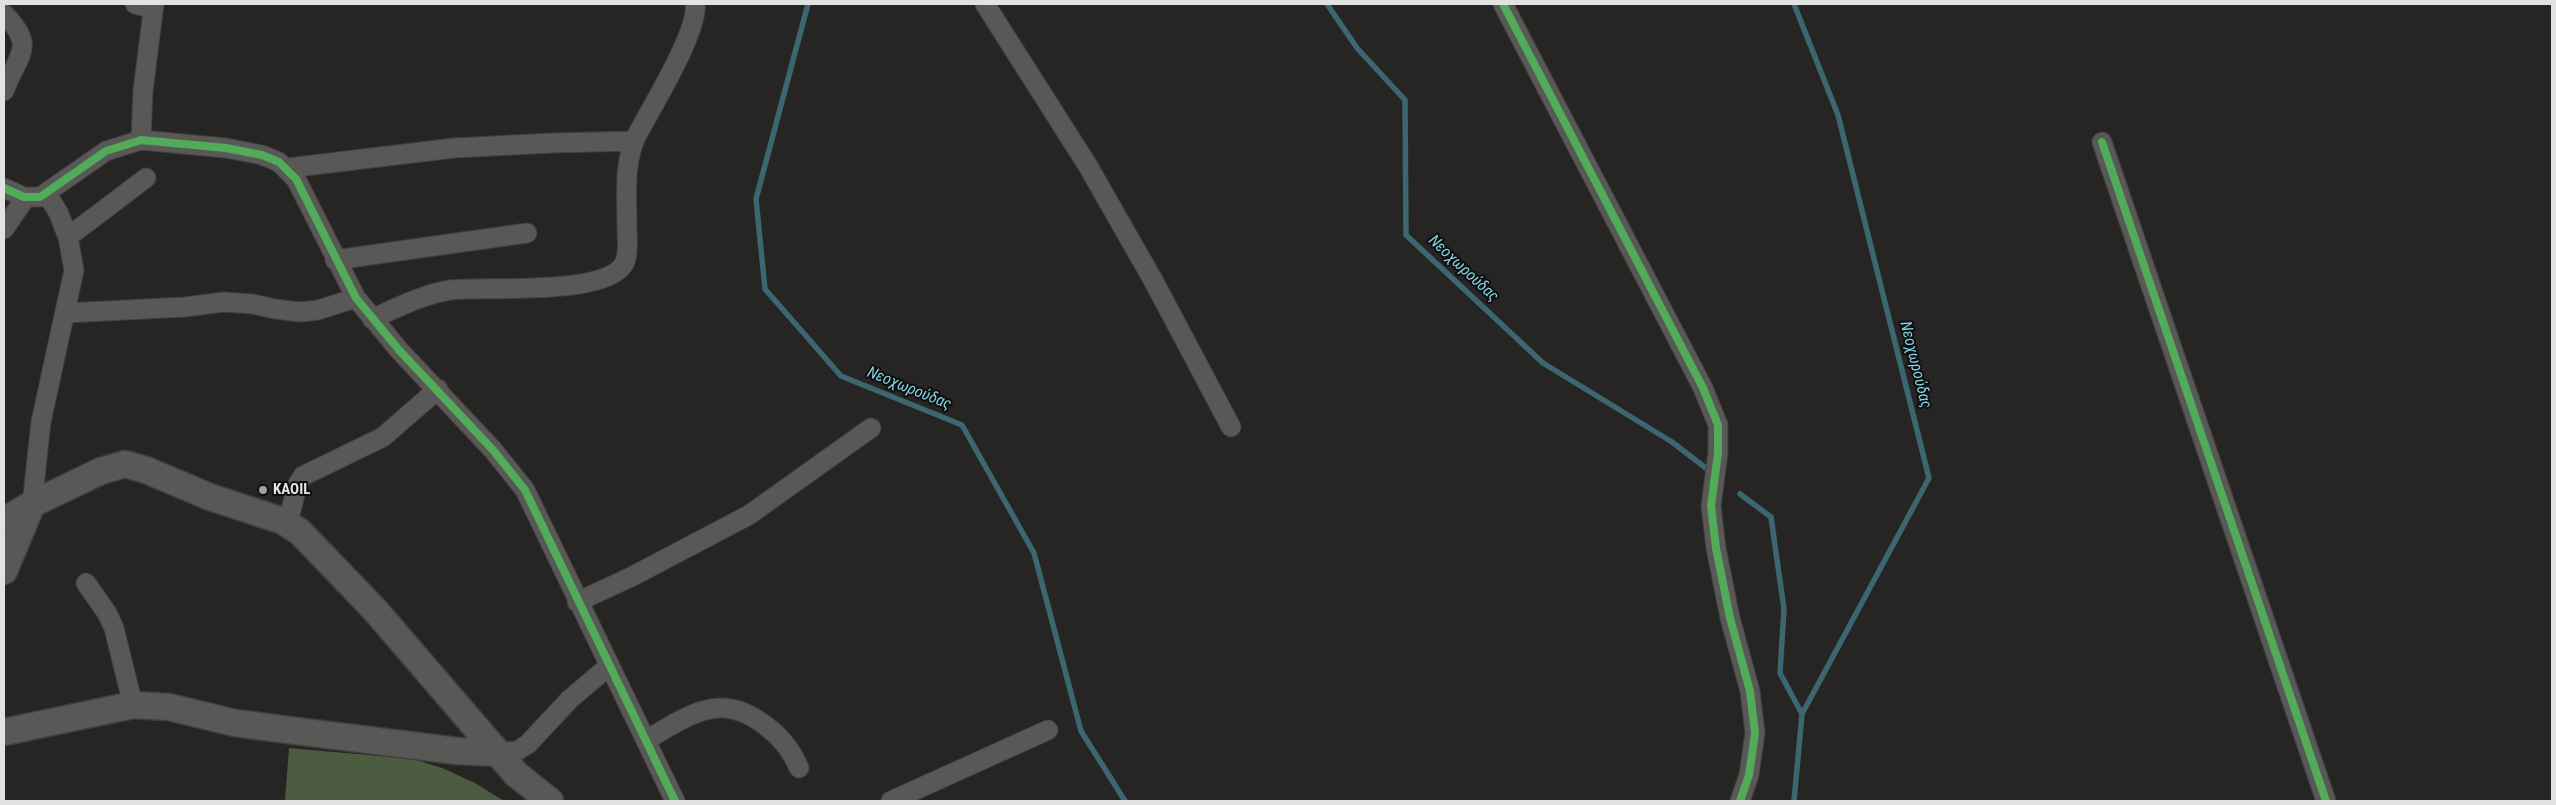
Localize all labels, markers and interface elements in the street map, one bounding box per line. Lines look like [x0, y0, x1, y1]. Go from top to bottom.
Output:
water label: Νεοχωρούδας [1424, 232, 1502, 306]
water label: Νεοχωρούδας [1895, 319, 1935, 411]
water label: Νεοχωρούδας [864, 363, 954, 415]
place label: KAOIL [273, 481, 310, 499]
marker: KAOIL [257, 484, 269, 496]

